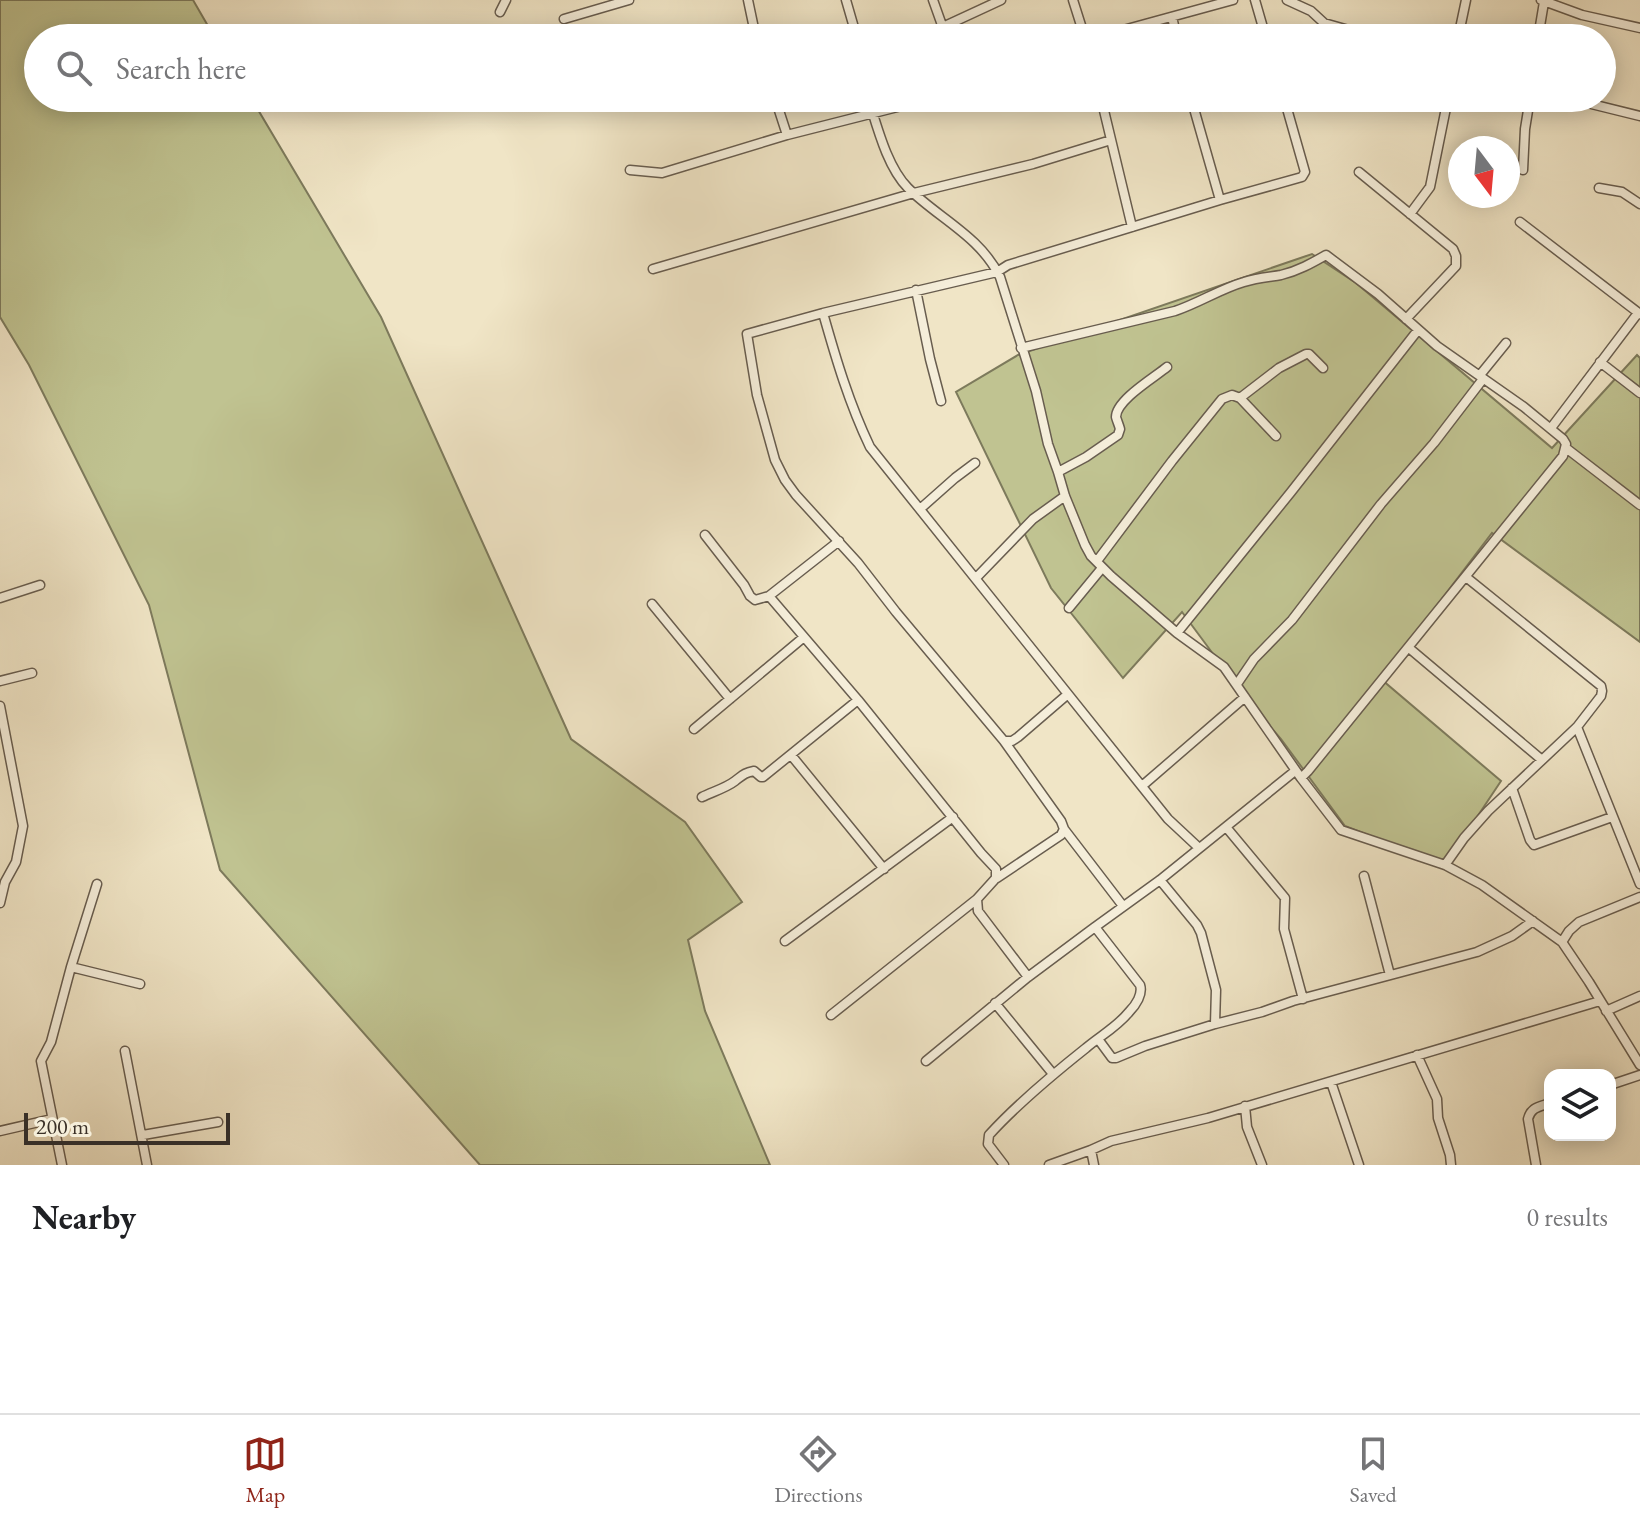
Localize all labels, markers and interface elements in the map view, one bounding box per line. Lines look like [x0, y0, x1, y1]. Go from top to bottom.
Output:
search box [24, 24, 1616, 112]
icon: search [52, 46, 96, 90]
text: Search here [116, 49, 246, 88]
north arrow [1448, 136, 1520, 208]
map controls [1544, 1069, 1616, 1141]
button: layers [1544, 1069, 1616, 1141]
scale bar [24, 1109, 230, 1145]
text: 200 m [36, 1112, 89, 1141]
text: Nearby [32, 1195, 136, 1239]
text: 0 results [1527, 1200, 1608, 1234]
tab: Map [243, 1432, 287, 1509]
tab: Directions [774, 1432, 863, 1509]
tab: Saved [1349, 1432, 1397, 1509]

